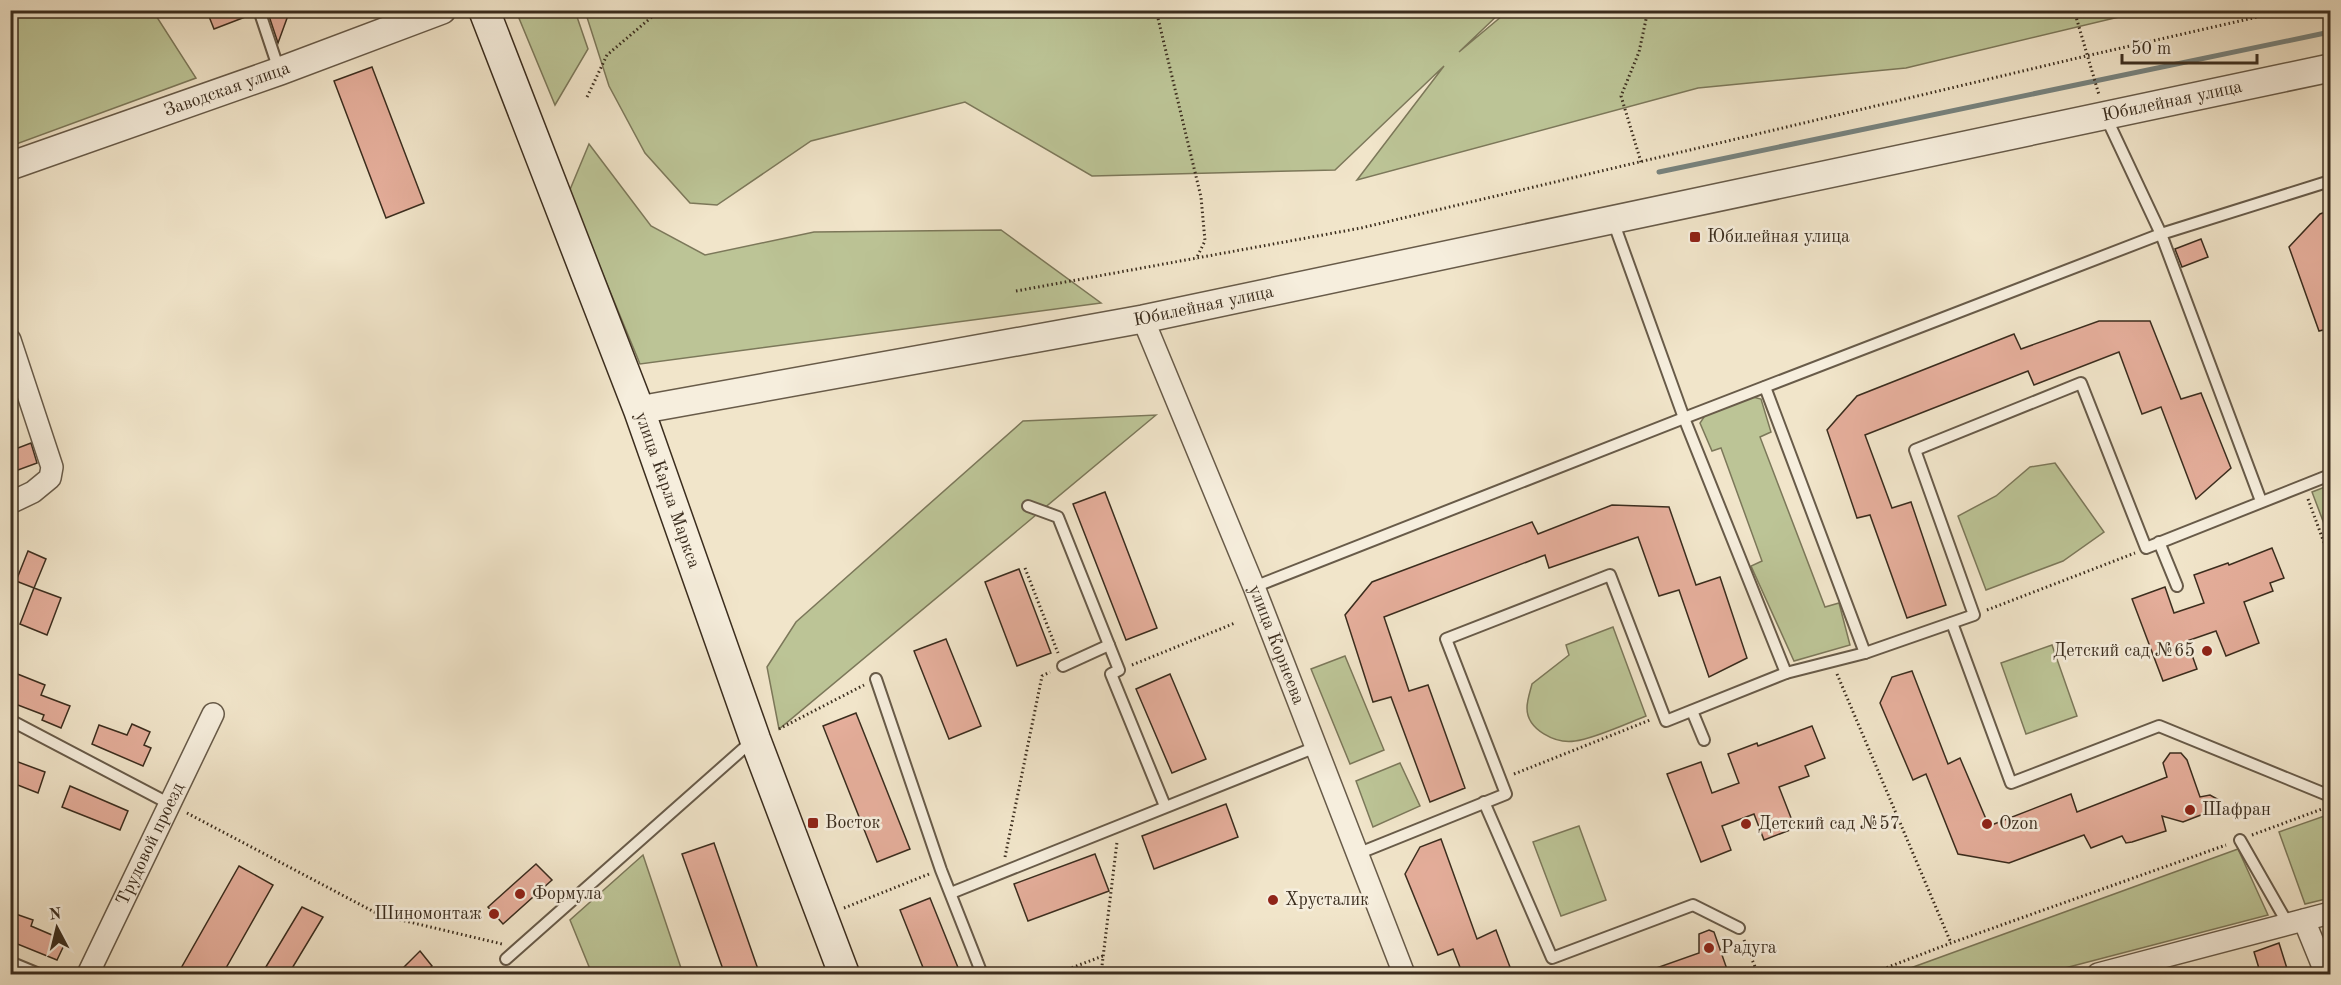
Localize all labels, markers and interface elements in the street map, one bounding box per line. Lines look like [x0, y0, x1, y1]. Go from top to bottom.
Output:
scale bar [2122, 27, 2257, 65]
text: 50 m [2131, 40, 2171, 58]
street label: Заводская улица [162, 59, 293, 120]
street label: Юбилейная улица [2100, 78, 2244, 125]
place label: Юбилейная улица [1707, 228, 1850, 246]
marker: Юбилейная улица [1688, 230, 1702, 244]
street label: Юбилейная улица [1132, 283, 1275, 330]
street label: улица Карла Маркса [631, 410, 703, 571]
street label: улица Корнеева [1245, 583, 1308, 707]
place label: Детский сад №65 [2053, 642, 2195, 660]
marker: Детский сад №65 [2200, 644, 2214, 658]
street label: Трудовой проезд [113, 780, 188, 908]
place label: Шафран [2202, 801, 2271, 820]
marker: Шафран [2183, 803, 2197, 817]
place label: Восток [825, 814, 881, 832]
place label: Детский сад №57 [1758, 815, 1900, 833]
place label: Ozon [1999, 815, 2038, 833]
marker: Восток [806, 816, 820, 830]
marker: Детский сад №57 [1739, 817, 1753, 831]
marker: Ozon [1980, 817, 1994, 831]
place label: Формула [532, 885, 602, 903]
marker: Формула [513, 887, 527, 901]
place label: Хрусталик [1285, 891, 1369, 909]
marker: Хрусталик [1266, 893, 1280, 907]
north arrow [27, 898, 87, 958]
place label: Шиномонтаж [374, 905, 482, 923]
text: N [48, 906, 63, 924]
marker: Шиномонтаж [487, 907, 501, 921]
place label: Радуга [1721, 939, 1777, 957]
marker: Радуга [1702, 941, 1716, 955]

